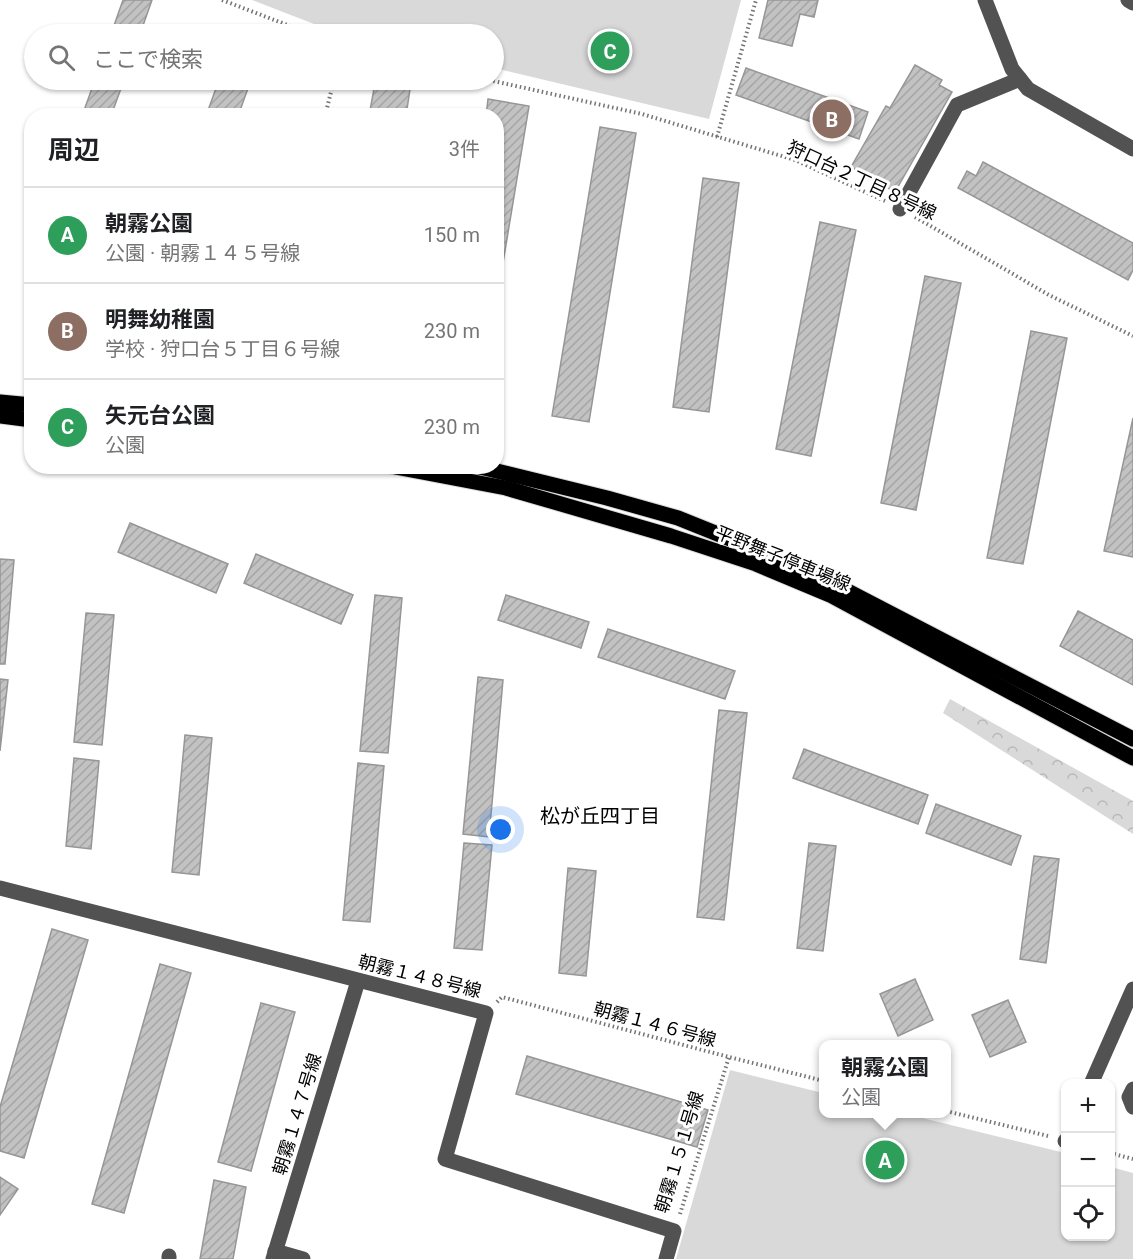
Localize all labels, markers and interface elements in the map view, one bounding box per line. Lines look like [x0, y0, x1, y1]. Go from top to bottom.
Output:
search box [24, 24, 504, 90]
pin: C [590, 28, 630, 74]
icon: search [45, 41, 78, 74]
text: ここで検索 [93, 47, 203, 72]
pin: B [812, 96, 852, 142]
text: 周辺 [48, 135, 100, 165]
street label: 狩口台２丁目８号線 [784, 136, 940, 224]
text: 3件 [449, 137, 480, 161]
text: 朝霧公園 [105, 211, 193, 236]
text: A [61, 223, 74, 247]
text: 150 m [424, 223, 480, 247]
text: 公園 · 朝霧１４５号線 [105, 241, 300, 265]
text: 明舞幼稚園 [105, 307, 215, 332]
text: B [61, 319, 74, 343]
text: 230 m [424, 319, 480, 343]
text: 学校 · 狩口台５丁目６号線 [105, 337, 340, 361]
text: 矢元台公園 [105, 403, 215, 428]
text: C [61, 415, 74, 439]
text: 230 m [424, 415, 480, 439]
text: 公園 [105, 433, 145, 457]
street label: 平野舞子停車場線 [712, 521, 854, 595]
district label: 松が丘四丁目 [540, 804, 660, 828]
your location [486, 815, 515, 844]
street label: 朝霧１４８号線 [356, 951, 484, 1001]
street label: 朝霧１４６号線 [591, 998, 719, 1050]
popup [819, 1040, 951, 1118]
street label: 朝霧１４７号線 [269, 1051, 325, 1177]
text: 朝霧公園 [841, 1055, 929, 1080]
map controls [1061, 1079, 1115, 1241]
button: + [1061, 1079, 1115, 1133]
text: 公園 [841, 1085, 881, 1109]
street label: 朝霧１５１号線 [651, 1089, 707, 1215]
button: − [1061, 1133, 1115, 1187]
pin: A [866, 1138, 904, 1182]
button: locate [1061, 1187, 1115, 1241]

